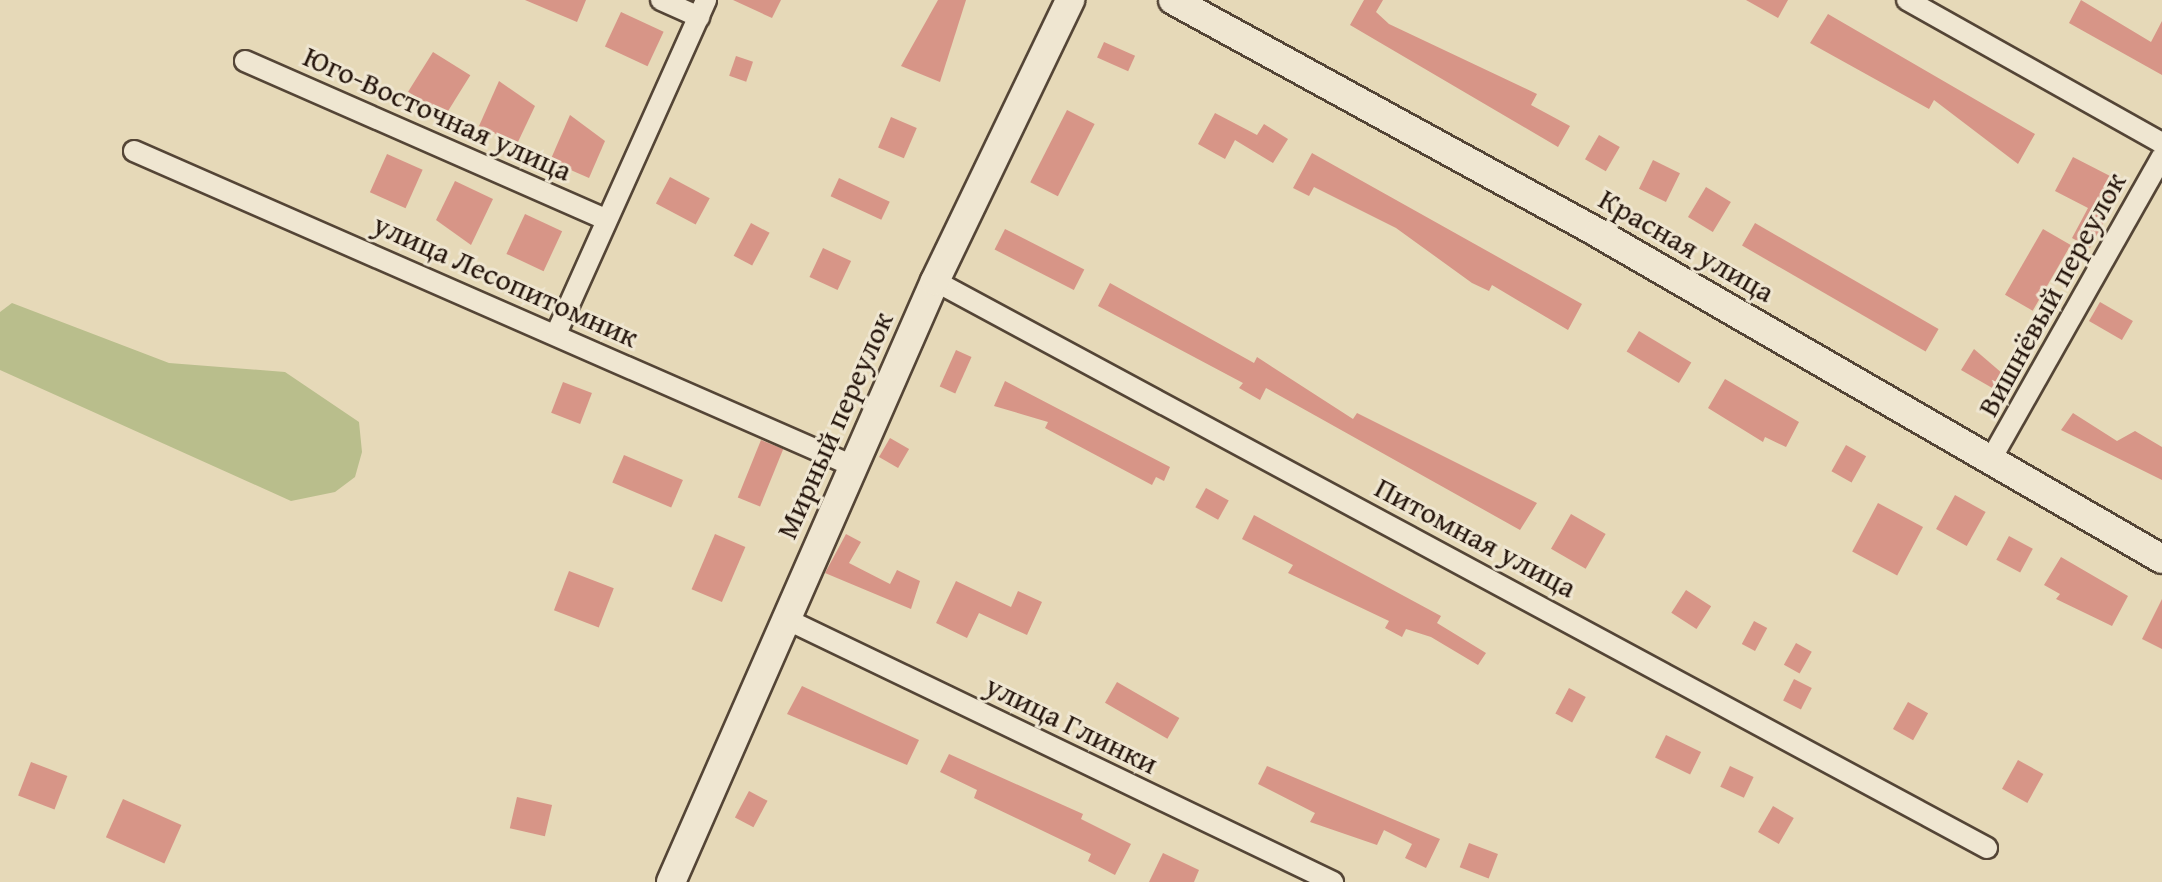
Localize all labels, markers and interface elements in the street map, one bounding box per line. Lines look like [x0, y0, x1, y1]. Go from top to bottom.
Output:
street label: Юго-Восточная улица [298, 38, 578, 188]
street label: Вишнёвый переулок [1969, 166, 2133, 422]
street label: Красная улица [1593, 180, 1781, 310]
street label: улица Лесопитомник [368, 205, 644, 355]
street label: Мирный переулок [768, 306, 900, 544]
street label: Питомная улица [1369, 469, 1583, 605]
street label: улица Глинки [980, 667, 1164, 781]

